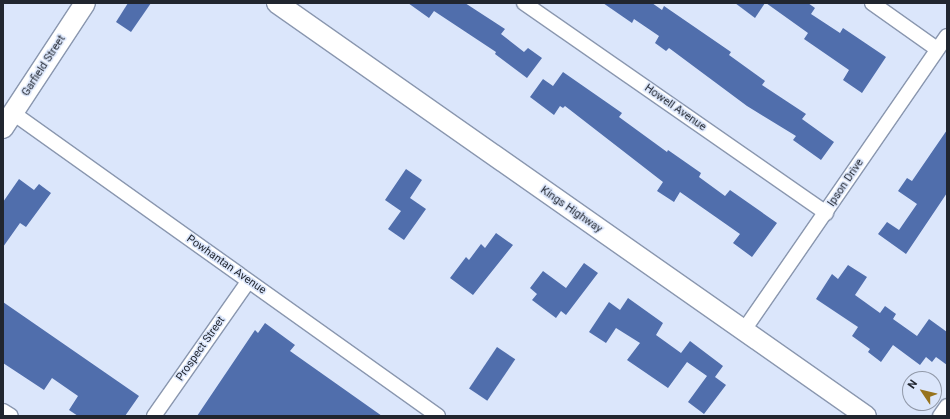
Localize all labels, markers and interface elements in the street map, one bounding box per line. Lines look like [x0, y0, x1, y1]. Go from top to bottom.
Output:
street label: Garfield Street [19, 33, 69, 99]
street label: Howell Avenue [642, 82, 708, 134]
street label: Ipson Drive [825, 157, 867, 209]
street label: Kings Highway [538, 184, 604, 236]
street label: Powhantan Avenue [184, 233, 268, 297]
street label: Prospect Street [174, 314, 228, 384]
north arrow [902, 371, 942, 411]
text: N [905, 378, 920, 391]

